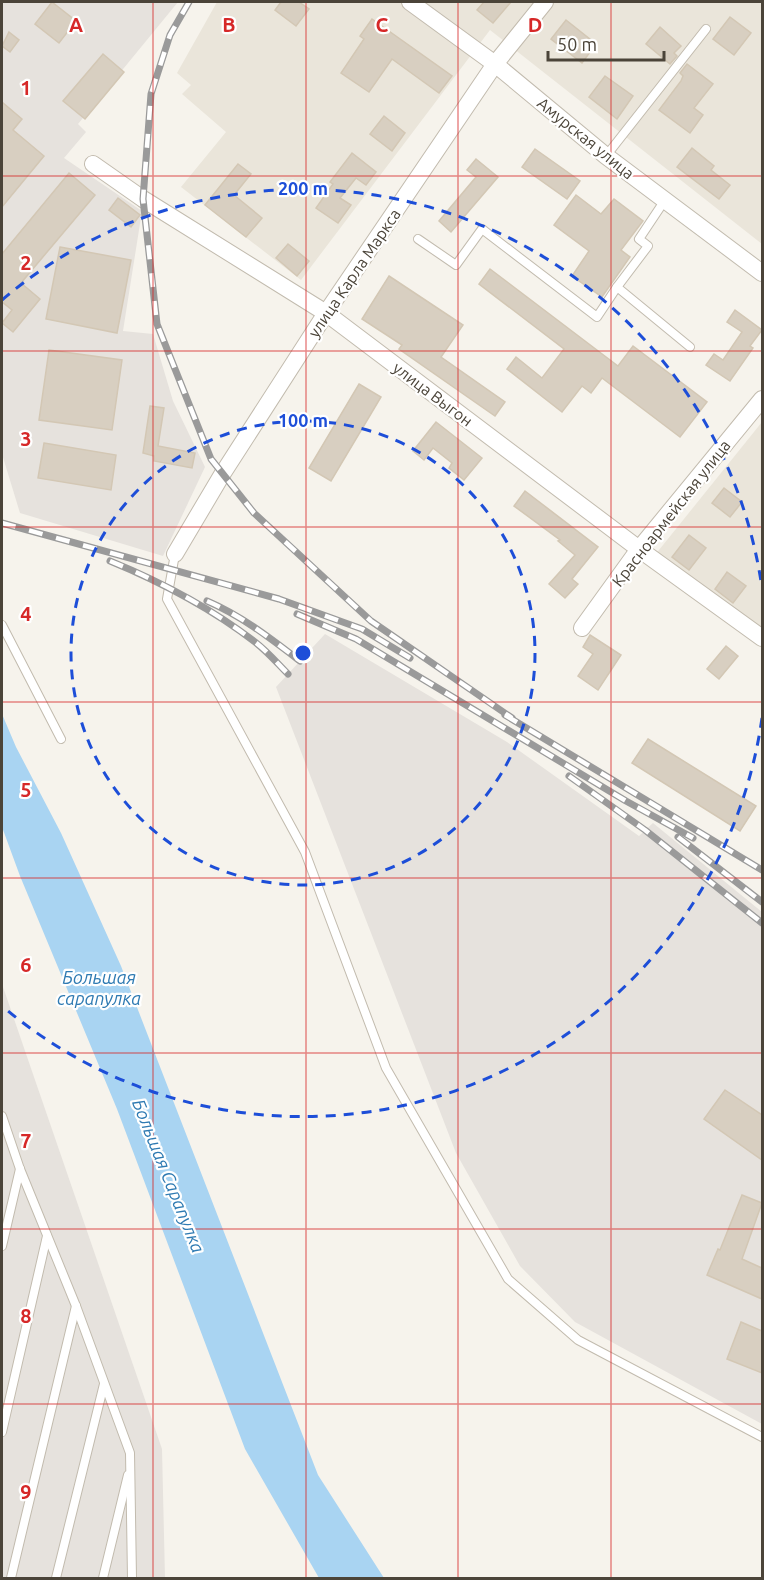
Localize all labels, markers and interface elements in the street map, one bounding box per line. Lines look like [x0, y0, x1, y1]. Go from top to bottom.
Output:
text: A [69, 13, 83, 36]
text: B [222, 13, 236, 36]
text: C [376, 13, 389, 36]
text: D [528, 13, 542, 36]
scale bar [548, 24, 664, 62]
text: 50 m [557, 34, 597, 54]
text: 1 [20, 76, 32, 99]
street label: Амурская улица [534, 94, 638, 182]
text: 200 m [278, 178, 328, 198]
street label: улица Карла Маркса [304, 205, 404, 341]
text: 2 [20, 251, 32, 274]
street label: улица Выгон [390, 358, 476, 430]
text: 100 m [278, 410, 328, 430]
text: 3 [20, 427, 32, 450]
street label: Красноармейская улица [608, 436, 734, 590]
text: 4 [20, 602, 32, 625]
centre of rings [293, 643, 313, 663]
text: 5 [20, 778, 32, 801]
text: 6 [20, 953, 32, 976]
water label: Большая сарапулка [57, 967, 141, 1008]
water label: Большая Сарапулка [129, 1096, 209, 1256]
text: 7 [20, 1129, 32, 1152]
text: 8 [20, 1304, 32, 1327]
text: 9 [20, 1480, 32, 1503]

